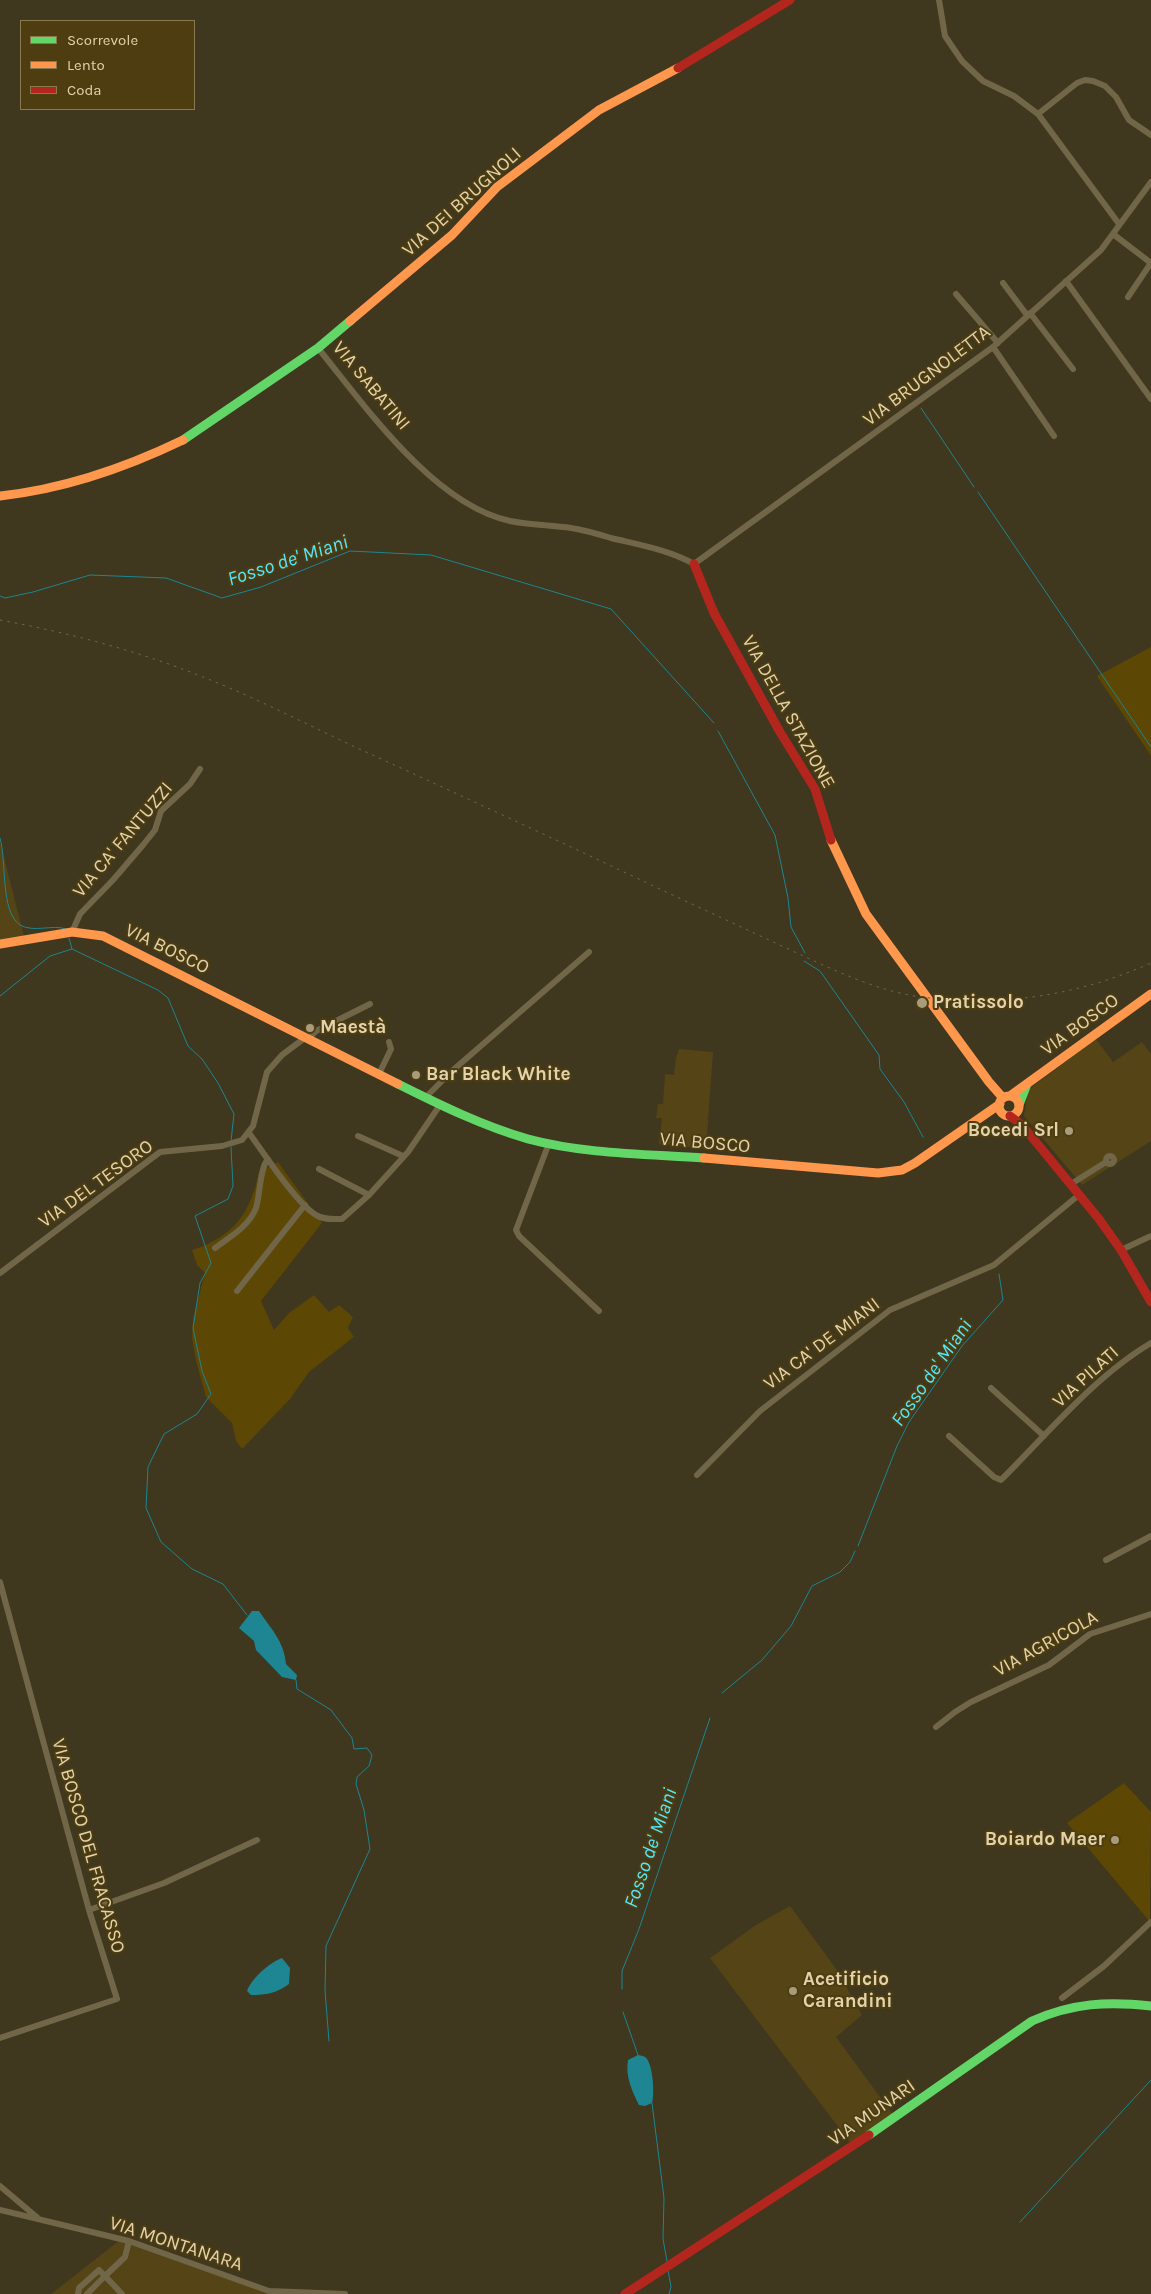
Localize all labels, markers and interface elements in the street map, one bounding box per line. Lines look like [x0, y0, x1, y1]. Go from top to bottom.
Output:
legend [20, 20, 195, 110]
text: Scorrevole [67, 31, 138, 49]
text: Lento [67, 56, 105, 74]
text: Coda [67, 81, 102, 99]
street label: VIA DEI BRUGNOLI [398, 143, 526, 261]
street label: VIA BRUGNOLETTA [859, 321, 995, 431]
street label: VIA SABATINI [327, 337, 415, 435]
water label: Fosso de' Miani [225, 530, 351, 592]
street label: VIA DELLA STAZIONE [736, 631, 840, 793]
street label: VIA CA' FANTUZZI [68, 778, 178, 902]
street label: VIA BOSCO [121, 919, 213, 979]
street label: VIA BOSCO [1037, 989, 1123, 1061]
place label: Pratissolo [933, 992, 1024, 1014]
marker: Pratissolo [915, 996, 929, 1010]
place label: Maestà [320, 1017, 386, 1039]
marker: Maestà [304, 1022, 316, 1034]
place label: Bar Black White [426, 1064, 571, 1086]
marker: Bar Black White [410, 1069, 422, 1081]
place label: Bocedi Srl [968, 1120, 1059, 1142]
marker: Bocedi Srl [1063, 1125, 1075, 1137]
street label: VIA BOSCO [659, 1128, 751, 1158]
street label: VIA DEL TESORO [34, 1135, 158, 1233]
street label: VIA CA' DE MIANI [759, 1293, 885, 1395]
water label: Fosso de' Miani [886, 1315, 978, 1431]
street label: VIA PILATI [1048, 1341, 1124, 1413]
street label: VIA AGRICOLA [990, 1606, 1102, 1682]
street label: VIA BOSCO DEL FRACASSO [46, 1736, 130, 1956]
water label: Fosso de' Miani [619, 1785, 683, 1911]
place label: Boiardo Maer [985, 1829, 1105, 1851]
marker: Boiardo Maer [1109, 1834, 1121, 1846]
place label: Acetificio Carandini [803, 1969, 893, 2013]
marker: Acetificio Carandini [787, 1985, 799, 1997]
street label: VIA MUNARI [824, 2075, 920, 2151]
street label: VIA MONTANARA [106, 2212, 246, 2276]

